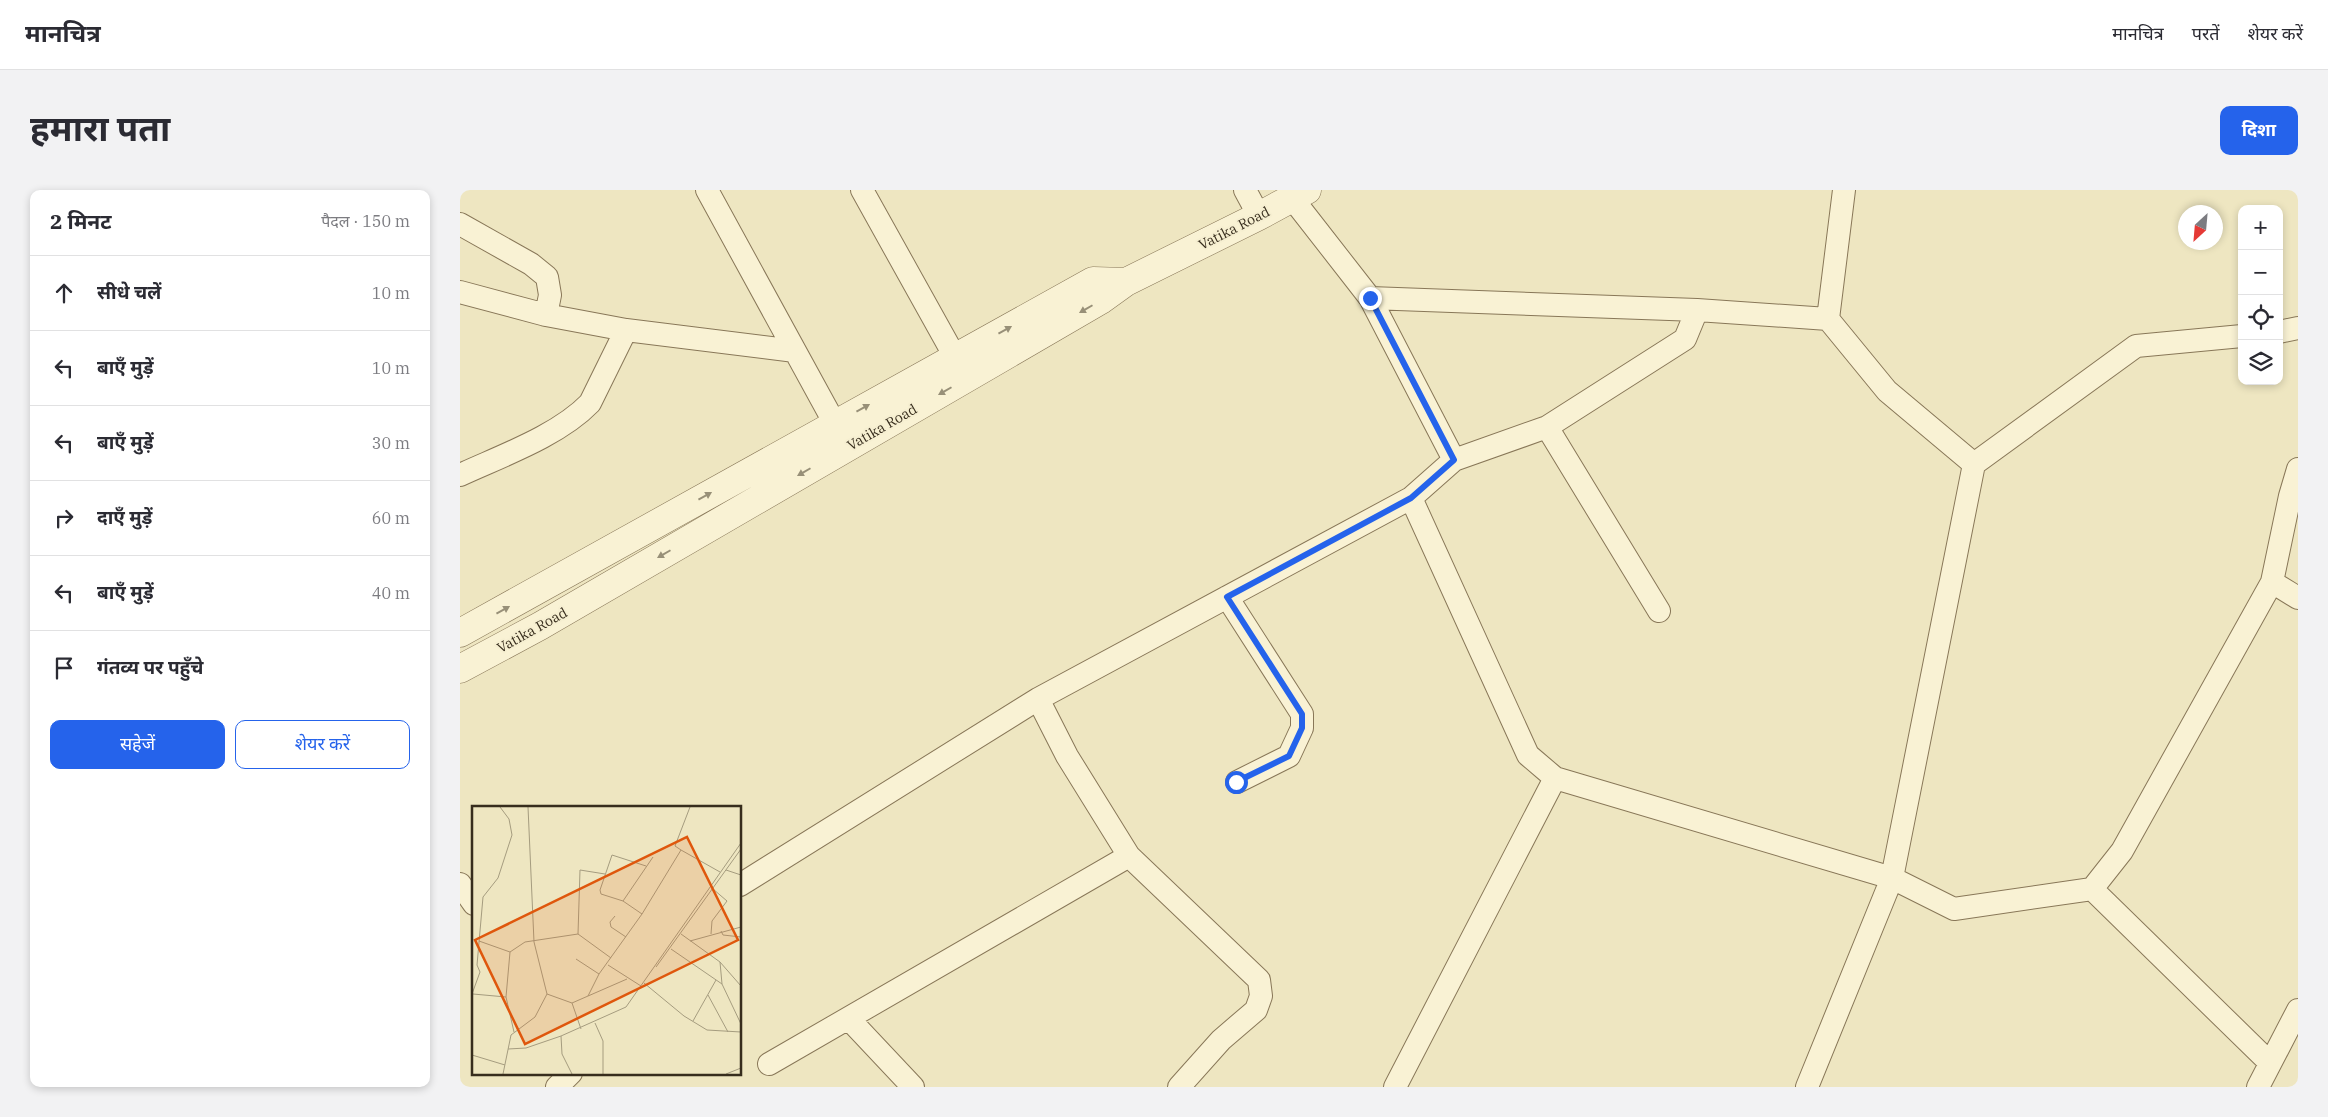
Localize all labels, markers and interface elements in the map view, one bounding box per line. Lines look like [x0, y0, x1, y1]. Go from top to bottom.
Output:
text: मानचित्र [25, 17, 101, 49]
text: मानचित्र [2112, 22, 2164, 45]
text: परतें [2192, 22, 2220, 45]
text: शेयर करें [2248, 22, 2303, 45]
text: हमारा पता [30, 105, 170, 151]
button: दिशा [2220, 106, 2298, 155]
street label: Vatika Road [1195, 202, 1273, 254]
north arrow [2178, 205, 2223, 250]
map controls [2238, 205, 2283, 385]
button: + [2238, 205, 2283, 250]
text: 2 मिनट [50, 207, 112, 235]
text: पैदल · 150 m [321, 211, 410, 231]
button: − [2238, 250, 2283, 295]
icon: ahead [50, 279, 78, 307]
text: सीधे चलें [97, 280, 161, 304]
text: 10 m [372, 283, 410, 303]
route end [1359, 287, 1382, 310]
button: locate [2238, 295, 2283, 340]
one-way arrow [1079, 305, 1092, 314]
one-way arrow [997, 326, 1012, 334]
button: layers [2238, 340, 2283, 385]
icon: left [50, 354, 78, 382]
text: बाएँ मुड़ें [97, 355, 154, 379]
text: 10 m [372, 358, 410, 378]
one-way arrow [939, 386, 952, 395]
street label: Vatika Road [844, 400, 921, 454]
one-way arrow [856, 404, 869, 413]
icon: left [50, 429, 78, 457]
text: बाएँ मुड़ें [97, 430, 154, 454]
text: 30 m [372, 433, 410, 453]
one-way arrow [797, 468, 812, 476]
one-way arrow [698, 492, 713, 500]
icon: right [50, 504, 78, 532]
text: दाएँ मुड़ें [97, 505, 152, 529]
text: 60 m [372, 508, 410, 528]
one-way arrow [657, 549, 671, 558]
icon: left [50, 579, 78, 607]
text: बाएँ मुड़ें [97, 580, 154, 604]
text: 40 m [372, 583, 410, 603]
street label: Vatika Road [494, 603, 571, 657]
one-way arrow [496, 605, 509, 614]
icon: arrive [50, 654, 78, 682]
text: गंतव्य पर पहुँचे [97, 655, 204, 679]
button: सहेजें [50, 720, 225, 769]
button: शेयर करें [235, 720, 410, 769]
route start [1225, 771, 1248, 794]
inset map [472, 806, 741, 1074]

